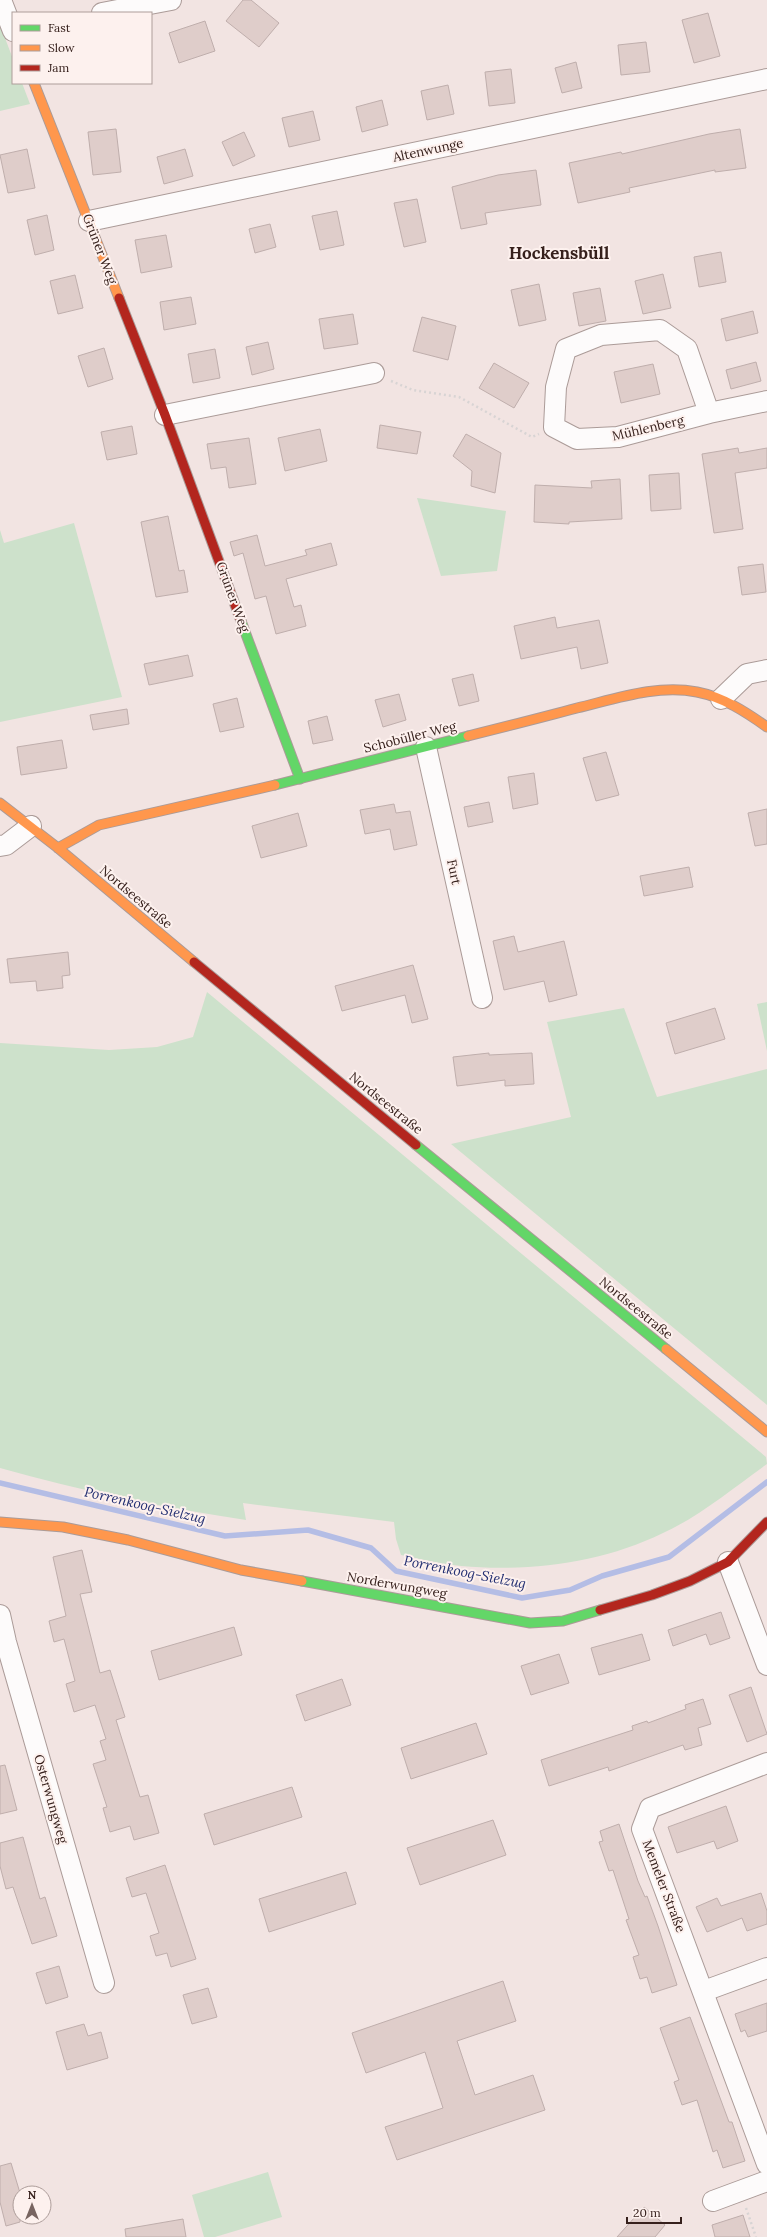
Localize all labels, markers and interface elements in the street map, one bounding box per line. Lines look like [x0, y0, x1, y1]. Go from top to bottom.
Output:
legend [12, 12, 152, 84]
text: Fast [48, 20, 71, 35]
text: Slow [48, 40, 75, 55]
text: Jam [47, 60, 69, 75]
street label: Altenwunge [390, 134, 465, 166]
street label: Grüner Weg [79, 211, 121, 287]
district label: Hockensbüll [509, 242, 609, 264]
street label: Mühlenberg [610, 411, 686, 445]
street label: Grüner Weg [212, 559, 254, 635]
street label: Schobüller Weg [362, 717, 459, 757]
street label: Furt [443, 858, 465, 886]
street label: Nordseestraße [96, 862, 176, 932]
street label: Nordseestraße [346, 1068, 426, 1138]
street label: Nordseestraße [596, 1273, 676, 1343]
water label: Porrenkoog-Sielzug [82, 1482, 208, 1528]
water label: Porrenkoog-Sielzug [402, 1551, 528, 1593]
street label: Norderwungweg [346, 1568, 449, 1602]
street label: Osterwungweg [30, 1752, 72, 1846]
street label: Memeler Straße [639, 1837, 689, 1935]
north arrow [12, 2185, 52, 2225]
text: N [28, 2188, 37, 2202]
scale bar [627, 2199, 681, 2225]
text: 20 m [633, 2205, 661, 2220]

